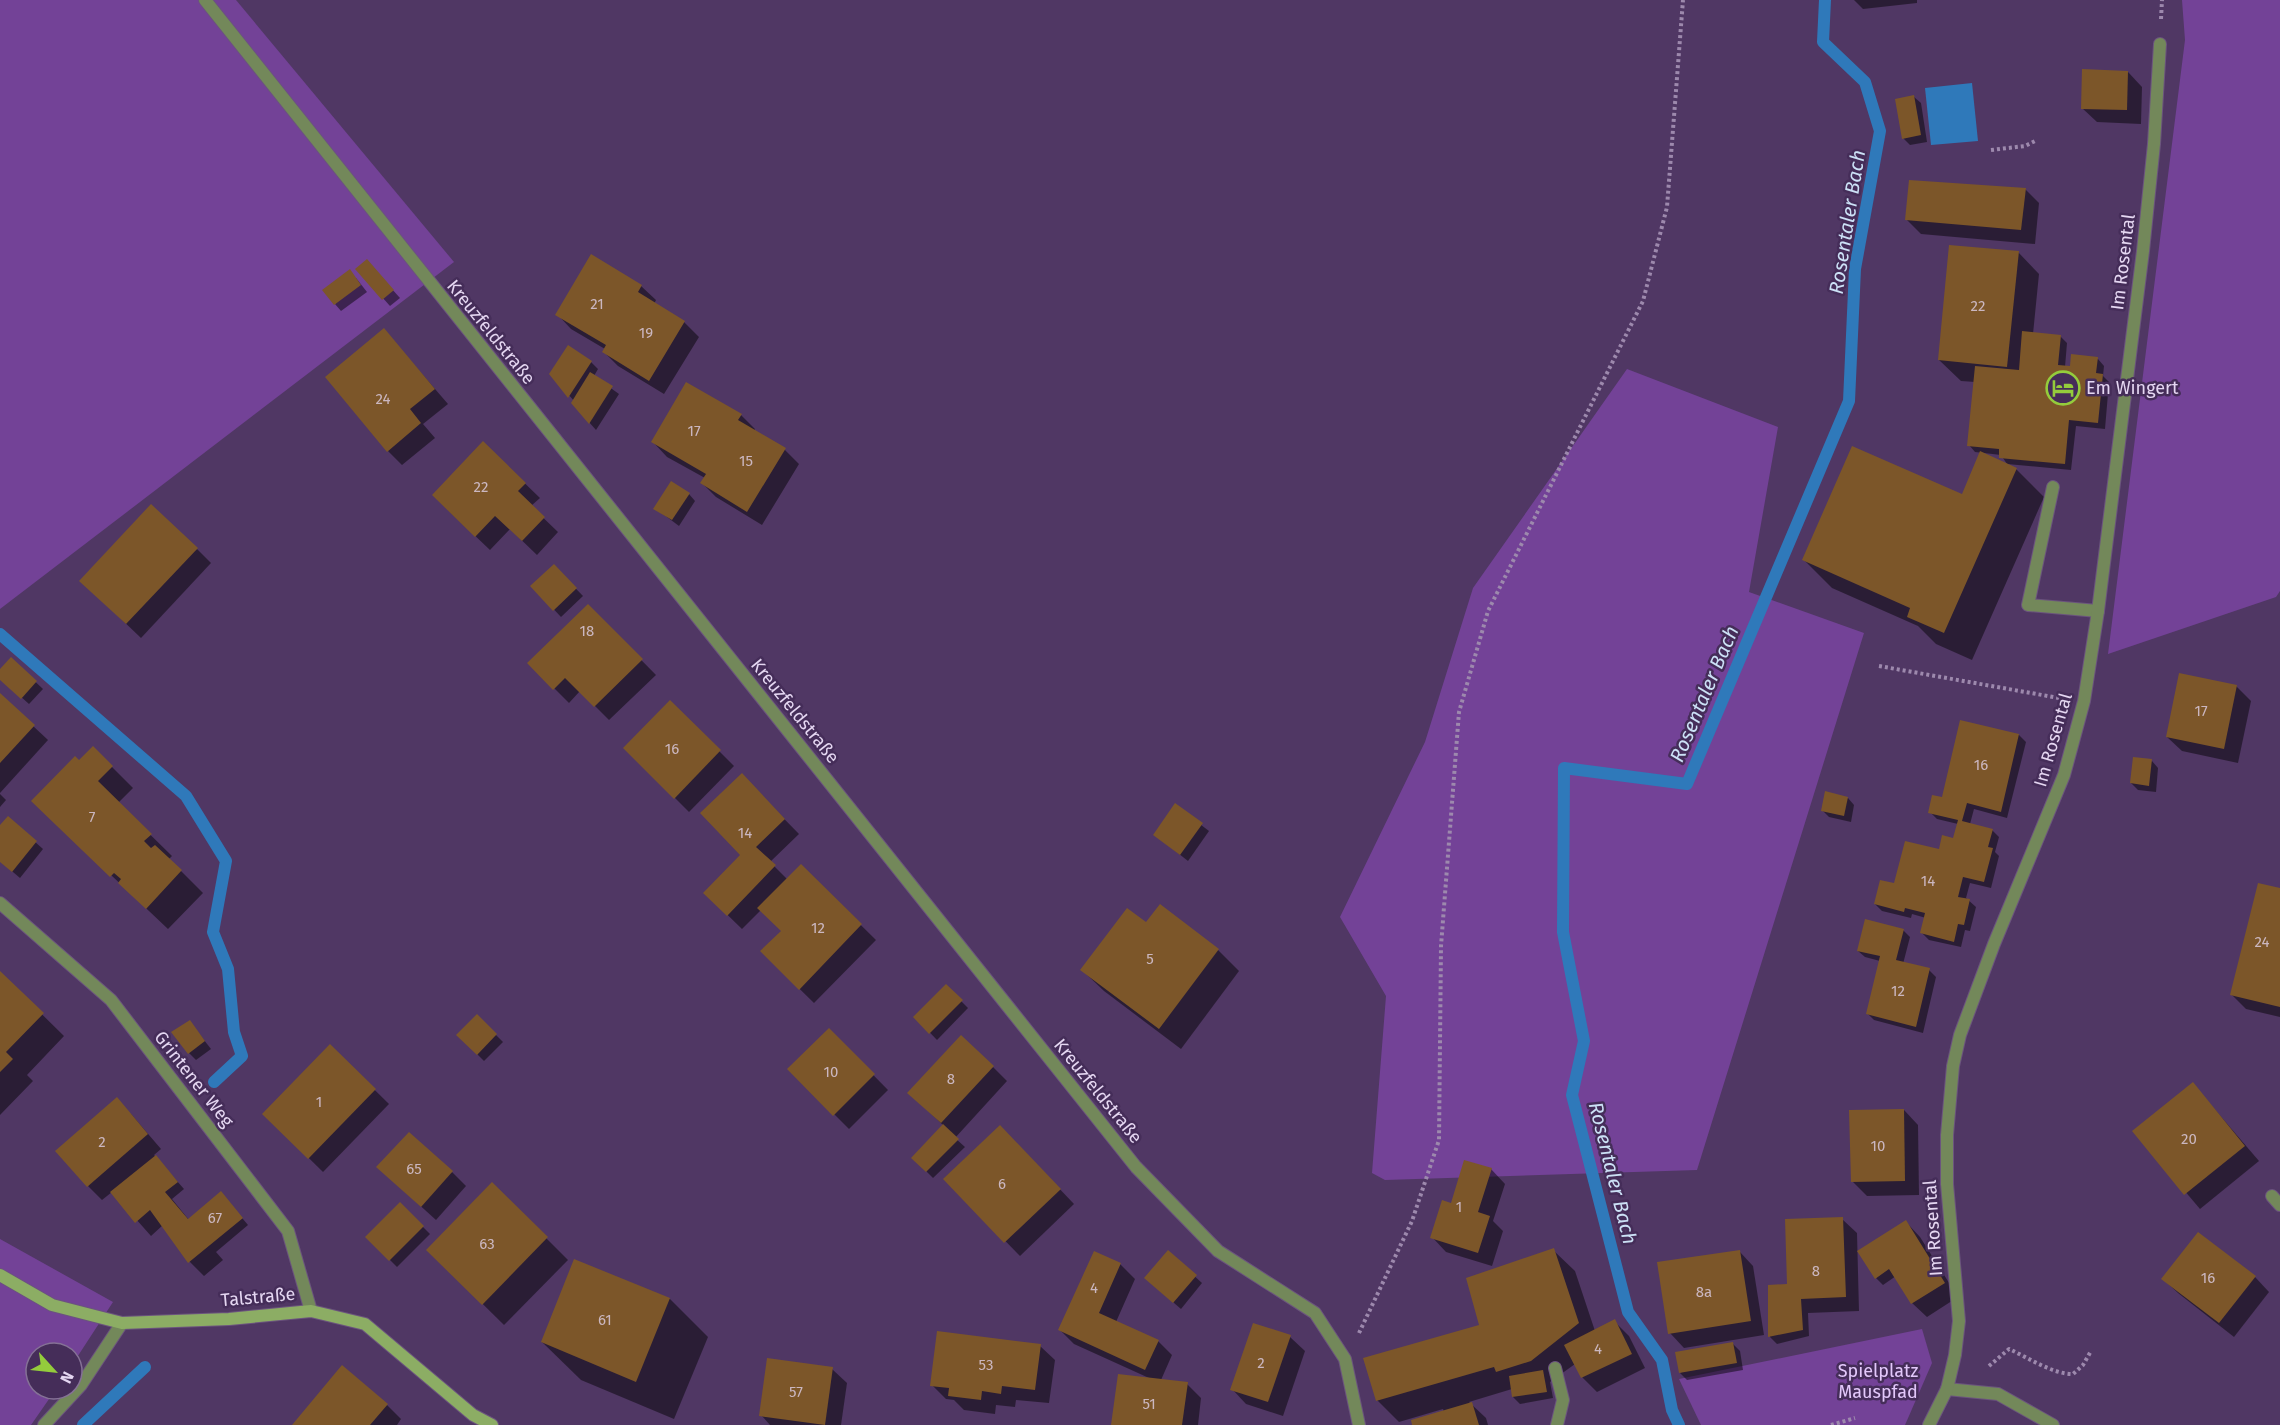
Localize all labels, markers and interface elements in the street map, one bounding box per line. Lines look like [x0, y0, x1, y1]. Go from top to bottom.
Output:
water label: Rosentaler Bach [1824, 148, 1870, 296]
street label: Im Rosental [2106, 213, 2140, 311]
street label: Kreuzfeldstraße [442, 275, 540, 389]
house number: 21 [590, 295, 604, 313]
house number: 22 [1971, 297, 1985, 315]
house number: 19 [639, 324, 653, 342]
hotel icon: Em Wingert [2045, 370, 2081, 406]
place label: Em Wingert [2086, 377, 2179, 399]
house number: 24 [375, 390, 391, 408]
house number: 17 [687, 422, 701, 440]
house number: 15 [739, 452, 753, 470]
house number: 22 [474, 478, 488, 496]
house number: 18 [580, 622, 594, 640]
water label: Rosentaler Bach [1664, 622, 1744, 766]
street label: Kreuzfeldstraße [746, 654, 844, 768]
street label: Im Rosental [2029, 691, 2077, 789]
house number: 17 [2194, 702, 2208, 720]
house number: 16 [665, 740, 679, 758]
house number: 16 [1974, 756, 1988, 774]
house number: 7 [89, 808, 96, 826]
house number: 14 [738, 824, 752, 842]
house number: 14 [1921, 872, 1935, 890]
house number: 12 [811, 919, 825, 937]
house number: 24 [2254, 933, 2270, 951]
house number: 5 [1146, 950, 1154, 968]
house number: 12 [1891, 982, 1905, 1000]
street label: Grintener Weg [150, 1027, 239, 1132]
street label: Kreuzfeldstraße [1049, 1034, 1147, 1148]
house number: 10 [824, 1063, 838, 1081]
house number: 8 [947, 1070, 955, 1088]
house number: 1 [316, 1093, 322, 1111]
water label: Rosentaler Bach [1584, 1099, 1642, 1247]
house number: 20 [2181, 1130, 2197, 1148]
house number: 2 [98, 1133, 106, 1151]
house number: 10 [1871, 1137, 1885, 1155]
house number: 65 [406, 1160, 422, 1178]
house number: 6 [998, 1175, 1006, 1193]
street label: Im Rosental [1919, 1179, 1947, 1277]
house number: 1 [1456, 1198, 1462, 1216]
house number: 67 [208, 1209, 222, 1227]
house number: 63 [479, 1235, 495, 1253]
house number: 8 [1812, 1262, 1820, 1280]
house number: 16 [2201, 1269, 2215, 1287]
house number: 4 [1090, 1279, 1098, 1297]
street label: Talstraße [220, 1283, 296, 1311]
house number: 8a [1696, 1283, 1712, 1301]
house number: 61 [598, 1311, 612, 1329]
house number: 4 [1594, 1340, 1602, 1358]
north arrow [24, 1341, 84, 1401]
house number: 2 [1257, 1354, 1265, 1372]
house number: 53 [979, 1356, 993, 1374]
park label: Spielplatz Mauspfad [1838, 1360, 1918, 1403]
text: N [56, 1369, 78, 1387]
house number: 57 [789, 1383, 803, 1401]
house number: 51 [1142, 1395, 1156, 1413]

